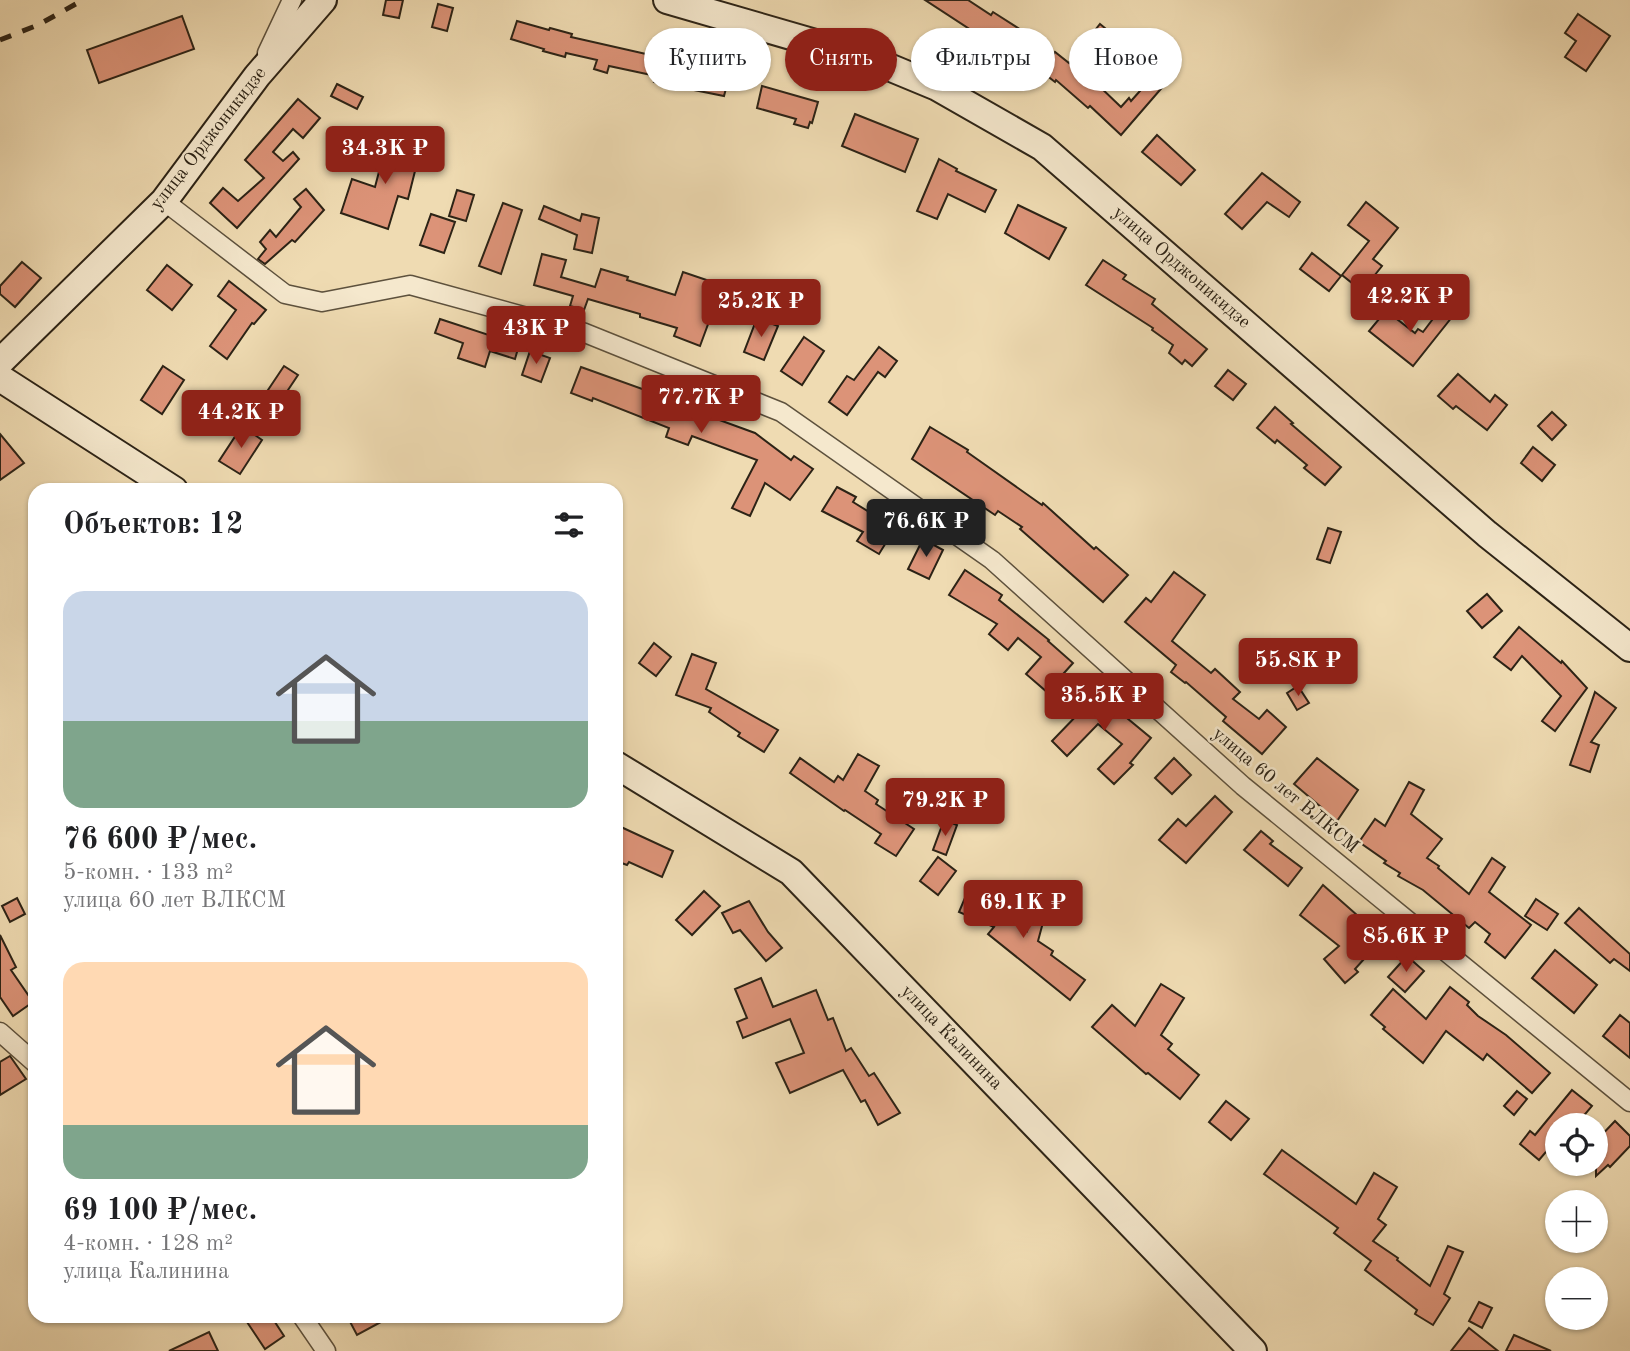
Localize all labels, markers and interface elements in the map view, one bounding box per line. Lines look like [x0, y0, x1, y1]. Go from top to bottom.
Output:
chip: Купить [644, 28, 771, 91]
chip: Снять [785, 28, 897, 91]
chip: Фильтры [911, 28, 1055, 91]
chip: Новое [1069, 28, 1182, 91]
street label: улица Орджоникидзе [147, 64, 271, 214]
pin: 34.3K ₽ [320, 127, 450, 186]
text: 34.3K ₽ [342, 137, 428, 160]
street label: улица Орджоникидзе [1109, 203, 1253, 333]
pin: 42.2K ₽ [1345, 274, 1475, 334]
pin: 25.2K ₽ [696, 280, 826, 339]
text: 42.2K ₽ [1367, 285, 1453, 308]
text: 25.2K ₽ [718, 290, 804, 313]
pin: 43K ₽ [487, 306, 585, 366]
text: 43K ₽ [503, 317, 569, 340]
pin: 77.7K ₽ [636, 376, 766, 435]
text: 77.7K ₽ [658, 386, 744, 409]
pin: 44.2K ₽ [176, 391, 306, 450]
text: 44.2K ₽ [198, 401, 284, 424]
pin: 76.6K ₽ [861, 500, 991, 559]
icon: filters [550, 506, 588, 544]
text: Объектов: 12 [63, 510, 243, 540]
text: 76.6K ₽ [883, 510, 969, 533]
icon: home [263, 636, 389, 762]
pin: 55.8K ₽ [1233, 638, 1363, 698]
text: 55.8K ₽ [1255, 649, 1341, 672]
pin: 35.5K ₽ [1039, 674, 1169, 733]
text: 35.5K ₽ [1061, 684, 1147, 707]
street label: улица 60 лет ВЛКСМ [1208, 725, 1362, 858]
pin: 79.2K ₽ [880, 778, 1010, 838]
text: 79.2K ₽ [902, 789, 988, 812]
text: 76 600 ₽/мес. [63, 825, 257, 855]
text: 5-комн. · 133 m² [63, 861, 233, 884]
pin: 69.1K ₽ [958, 880, 1088, 940]
text: улица 60 лет ВЛКСМ [63, 889, 286, 912]
text: 69.1K ₽ [980, 891, 1066, 914]
pin: 85.6K ₽ [1341, 914, 1471, 974]
text: 85.6K ₽ [1363, 925, 1449, 948]
street label: улица Калинина [896, 982, 1006, 1094]
icon: home [263, 1007, 389, 1133]
map controls [1545, 1113, 1608, 1330]
button: locate [1545, 1113, 1608, 1176]
button: + [1545, 1190, 1608, 1253]
text: 69 100 ₽/мес. [63, 1196, 257, 1226]
text: 4-комн. · 128 m² [63, 1232, 233, 1255]
text: улица Калинина [63, 1260, 229, 1283]
button: − [1545, 1267, 1608, 1330]

